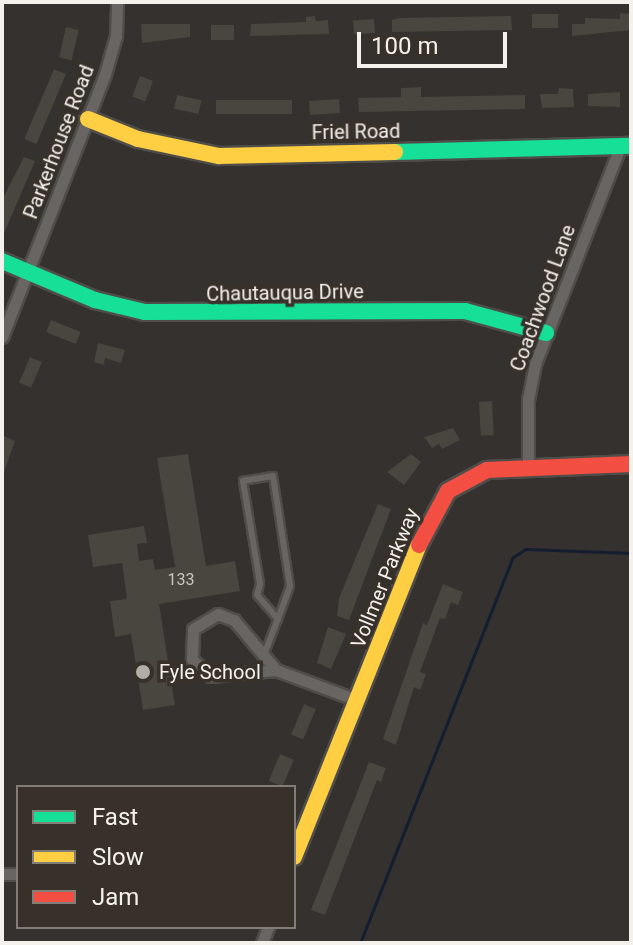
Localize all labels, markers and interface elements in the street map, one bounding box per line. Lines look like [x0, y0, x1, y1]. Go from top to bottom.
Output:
scale bar [361, 16, 511, 66]
text: 100 m [371, 32, 438, 60]
street label: Parkerhouse Road [19, 62, 99, 222]
street label: Friel Road [311, 119, 401, 145]
street label: Coachwood Lane [505, 221, 581, 375]
street label: Chautauqua Drive [206, 280, 364, 306]
street label: Vollmer Parkway [346, 505, 424, 651]
house number: 133 [168, 570, 194, 590]
place label: Fyle School [159, 660, 261, 684]
marker: Fyle School [134, 663, 152, 681]
legend [16, 785, 296, 929]
text: Fast [92, 803, 138, 831]
text: Slow [92, 843, 144, 871]
text: Jam [92, 883, 139, 911]

